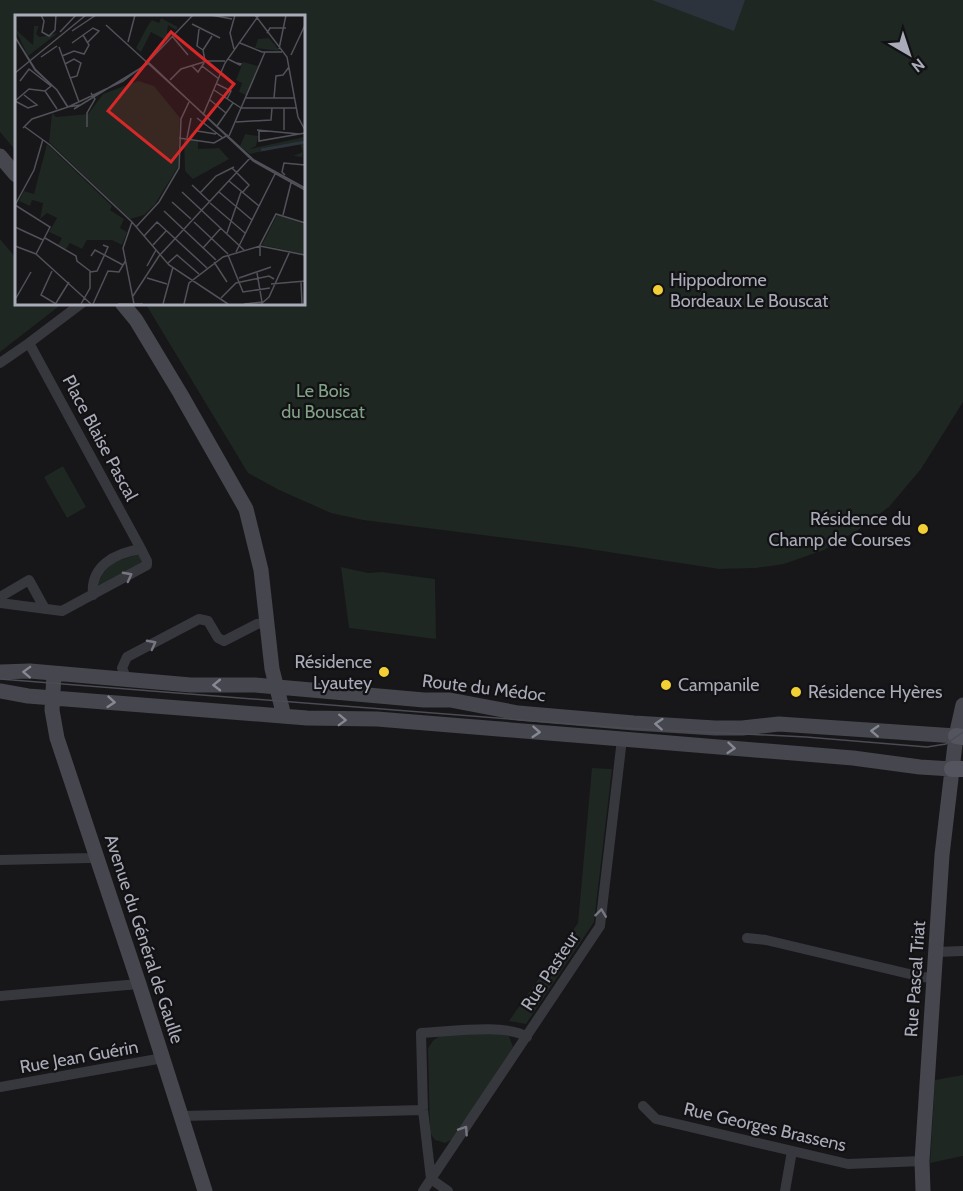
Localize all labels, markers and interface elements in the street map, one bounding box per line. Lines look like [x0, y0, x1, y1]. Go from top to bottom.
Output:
inset map [15, 15, 304, 304]
north arrow [879, 24, 939, 84]
text: N [908, 54, 928, 76]
place label: Hippodrome Bordeaux Le Bouscat [670, 269, 828, 312]
marker: Hippodrome Bordeaux Le Bouscat [651, 283, 665, 297]
street label: Place Blaise Pascal [58, 371, 143, 505]
park label: Le Bois du Bouscat [281, 380, 365, 423]
place label: Résidence du Champ de Courses [768, 508, 911, 551]
marker: Résidence du Champ de Courses [916, 522, 930, 536]
one-way arrow [122, 572, 132, 583]
one-way arrow [146, 640, 156, 651]
place label: Résidence Lyautey [294, 651, 372, 694]
one-way arrow [23, 665, 32, 678]
marker: Résidence Lyautey [377, 665, 391, 679]
street label: Route du Médoc [421, 670, 547, 706]
place label: Campanile [678, 674, 759, 696]
marker: Campanile [659, 678, 673, 692]
one-way arrow [213, 679, 222, 691]
place label: Résidence Hyères [808, 681, 942, 703]
marker: Résidence Hyères [789, 685, 803, 699]
one-way arrow [106, 695, 115, 708]
one-way arrow [337, 713, 346, 726]
one-way arrow [654, 718, 663, 731]
one-way arrow [532, 725, 541, 738]
one-way arrow [871, 725, 880, 738]
one-way arrow [726, 741, 735, 754]
street label: Avenue du Général de Gaulle [100, 832, 188, 1046]
one-way arrow [595, 909, 607, 918]
street label: Rue Pascal Triat [900, 920, 930, 1038]
street label: Rue Pasteur [516, 927, 584, 1015]
street label: Rue Jean Guérin [18, 1036, 140, 1078]
street label: Rue Georges Brassens [682, 1098, 848, 1156]
one-way arrow [457, 1126, 468, 1137]

